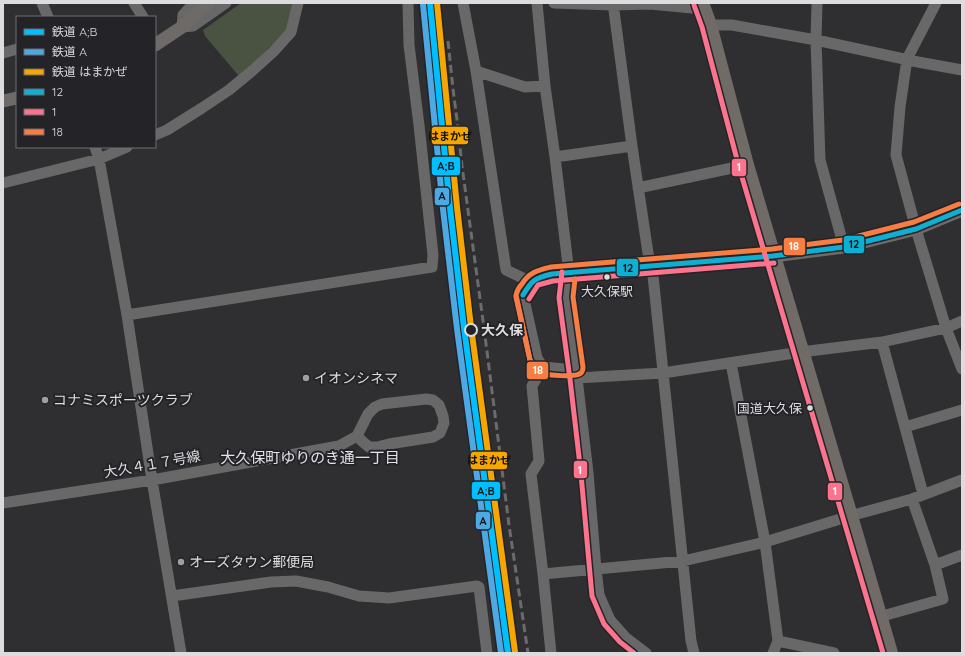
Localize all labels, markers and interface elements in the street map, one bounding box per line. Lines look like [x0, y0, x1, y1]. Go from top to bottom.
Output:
legend [16, 16, 156, 148]
text: 鉄道 A;B [52, 24, 97, 39]
text: 鉄道 A [52, 44, 87, 59]
text: 鉄道 はまかぜ [52, 64, 127, 79]
text: 12 [52, 84, 63, 99]
text: 1 [52, 104, 56, 119]
text: 18 [52, 124, 63, 139]
line badge: はまかぜ [431, 126, 469, 145]
text: はまかぜ [428, 129, 472, 143]
line badge: A;B [431, 156, 461, 176]
line badge: 1 [731, 158, 747, 177]
text: A;B [437, 159, 455, 173]
text: 1 [737, 160, 741, 174]
line badge: A [434, 187, 450, 206]
text: A [438, 189, 446, 203]
line badge: 12 [843, 235, 865, 254]
line badge: 18 [783, 237, 806, 256]
text: 12 [849, 237, 859, 251]
text: 18 [789, 239, 799, 253]
line badge: 12 [616, 258, 639, 277]
text: 12 [623, 261, 633, 275]
marker: 大久保駅 [602, 272, 612, 282]
place label: 大久保駅 [581, 283, 633, 299]
place label: 大久保 [481, 321, 523, 339]
marker: 大久保 [464, 323, 478, 337]
line badge: 18 [526, 361, 549, 380]
text: 18 [533, 363, 543, 377]
place label: イオンシネマ [314, 369, 398, 387]
marker: イオンシネマ [301, 373, 311, 383]
place label: コナミスポーツクラブ [53, 391, 193, 409]
marker: コナミスポーツクラブ [40, 395, 50, 405]
place label: 国道大久保 [737, 400, 802, 416]
marker: 国道大久保 [805, 403, 815, 413]
street label: 大久４１７号線 [102, 447, 202, 481]
district label: 大久保町ゆりのき通一丁目 [220, 448, 400, 467]
line badge: はまかぜ [470, 451, 508, 470]
text: はまかぜ [467, 453, 511, 467]
line badge: 1 [573, 460, 588, 479]
text: 1 [578, 463, 582, 477]
line badge: A;B [471, 481, 501, 500]
line badge: 1 [827, 482, 843, 501]
text: A;B [477, 484, 495, 498]
text: 1 [833, 484, 837, 498]
line badge: A [475, 511, 491, 530]
text: A [479, 514, 487, 528]
place label: オーズタウン郵便局 [189, 553, 314, 571]
marker: オーズタウン郵便局 [176, 557, 186, 567]

